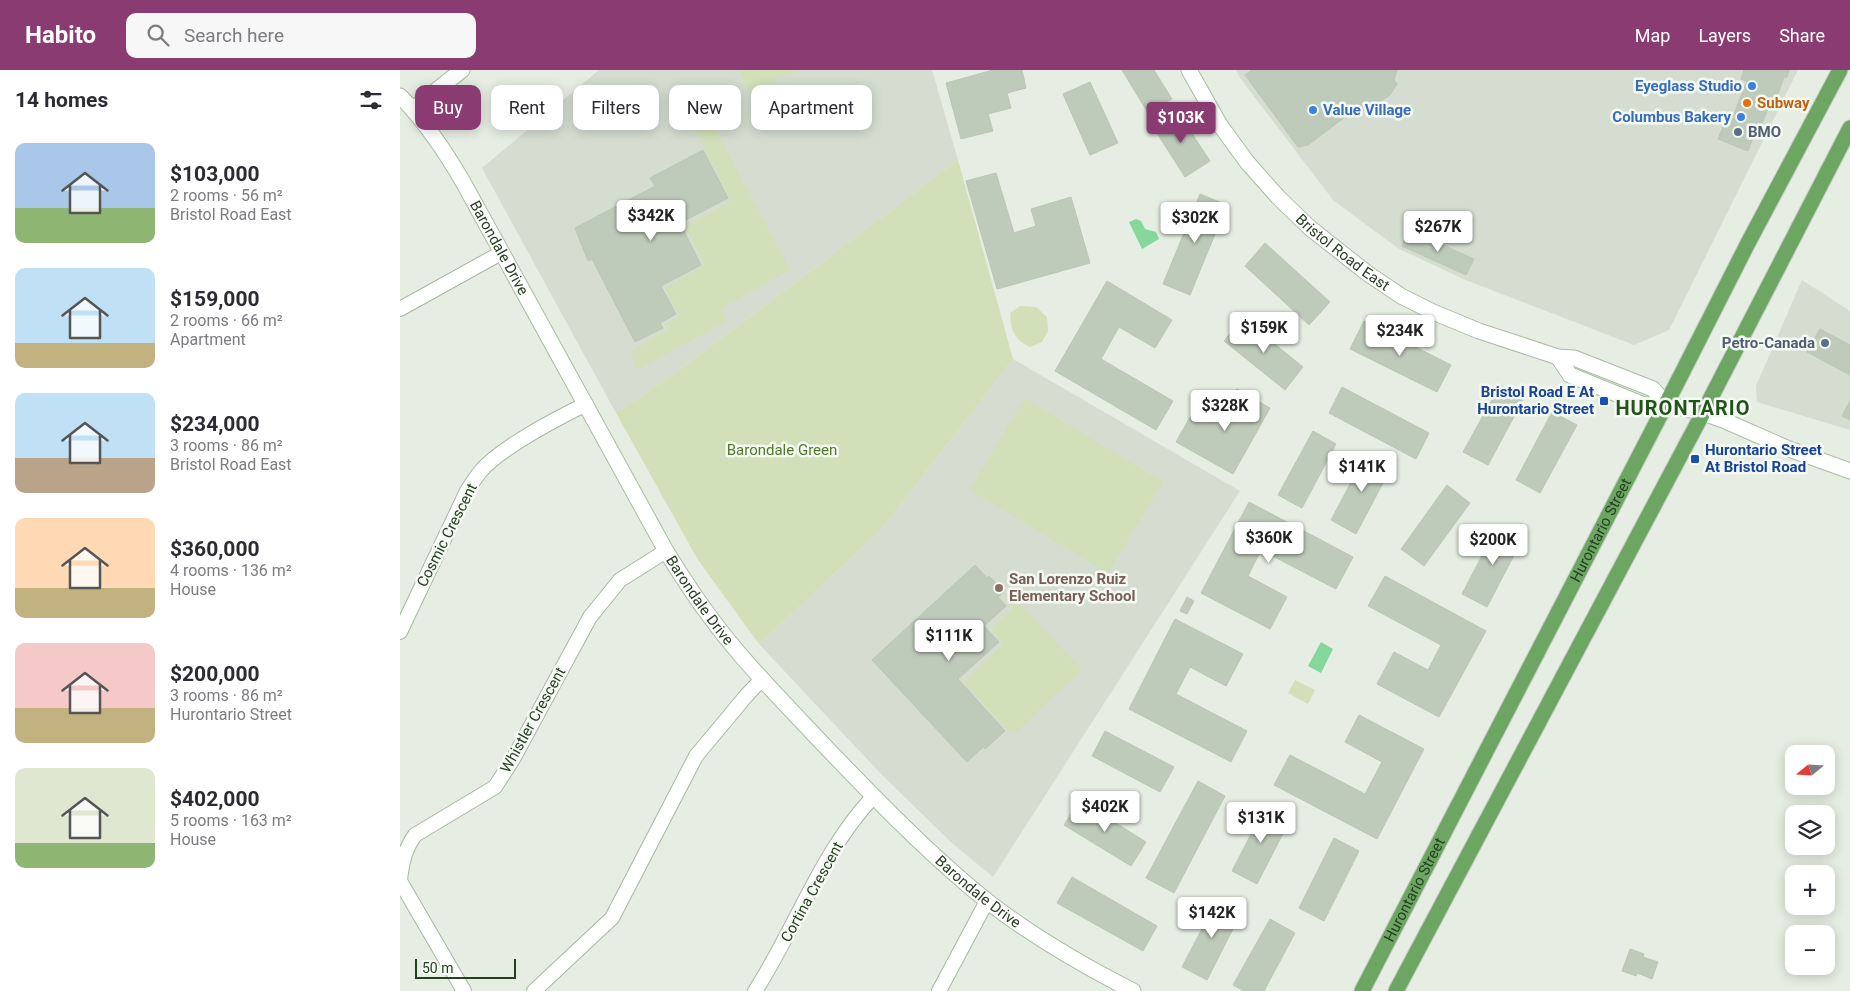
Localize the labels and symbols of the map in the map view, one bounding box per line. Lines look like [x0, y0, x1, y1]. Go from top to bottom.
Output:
place label: Eyeglass Studio [1635, 77, 1742, 95]
marker: Eyeglass Studio [1746, 80, 1758, 92]
place label: Subway [1757, 94, 1810, 112]
marker: Subway [1741, 97, 1753, 109]
place label: Value Village [1323, 101, 1411, 119]
pin: $103K [1146, 102, 1216, 144]
marker: Value Village [1307, 104, 1319, 116]
place label: Columbus Bakery [1612, 108, 1731, 126]
marker: Columbus Bakery [1735, 111, 1747, 123]
place label: BMO [1748, 123, 1781, 141]
marker: BMO [1732, 126, 1744, 138]
street label: Barondale Drive [466, 197, 532, 298]
pin: $342K [616, 200, 686, 242]
pin: $302K [1160, 202, 1230, 244]
street label: Bristol Road East [1292, 210, 1393, 295]
pin: $267K [1403, 210, 1473, 253]
pin: $159K [1229, 312, 1299, 354]
pin: $234K [1365, 314, 1435, 357]
place label: Petro-Canada [1722, 334, 1815, 352]
marker: Petro-Canada [1819, 337, 1831, 349]
place label: Bristol Road E At Hurontario Street [1477, 383, 1594, 418]
pin: $328K [1190, 390, 1260, 432]
marker: Bristol Road E At Hurontario Street [1598, 395, 1610, 407]
district label: HURONTARIO [1616, 396, 1750, 420]
park label: Barondale Green [727, 441, 837, 459]
place label: Hurontario Street At Bristol Road [1705, 441, 1822, 476]
pin: $141K [1327, 450, 1397, 493]
marker: Hurontario Street At Bristol Road [1689, 453, 1701, 465]
street label: Hurontario Street [1566, 475, 1635, 585]
street label: Cosmic Crescent [413, 480, 481, 590]
pin: $360K [1234, 522, 1304, 564]
pin: $200K [1458, 524, 1528, 566]
street label: Barondale Drive [662, 552, 737, 649]
place label: San Lorenzo Ruiz Elementary School [1009, 570, 1135, 605]
marker: San Lorenzo Ruiz Elementary School [993, 582, 1005, 594]
pin: $111K [914, 620, 984, 662]
street label: Whistler Crescent [497, 664, 569, 776]
north arrow [1785, 745, 1835, 795]
pin: $402K [1070, 790, 1140, 833]
pin: $131K [1226, 802, 1296, 844]
street label: Hurontario Street [1380, 835, 1449, 945]
street label: Cortina Crescent [777, 839, 847, 945]
street label: Barondale Drive [932, 852, 1024, 932]
pin: $142K [1177, 896, 1247, 939]
scale bar [415, 956, 516, 979]

